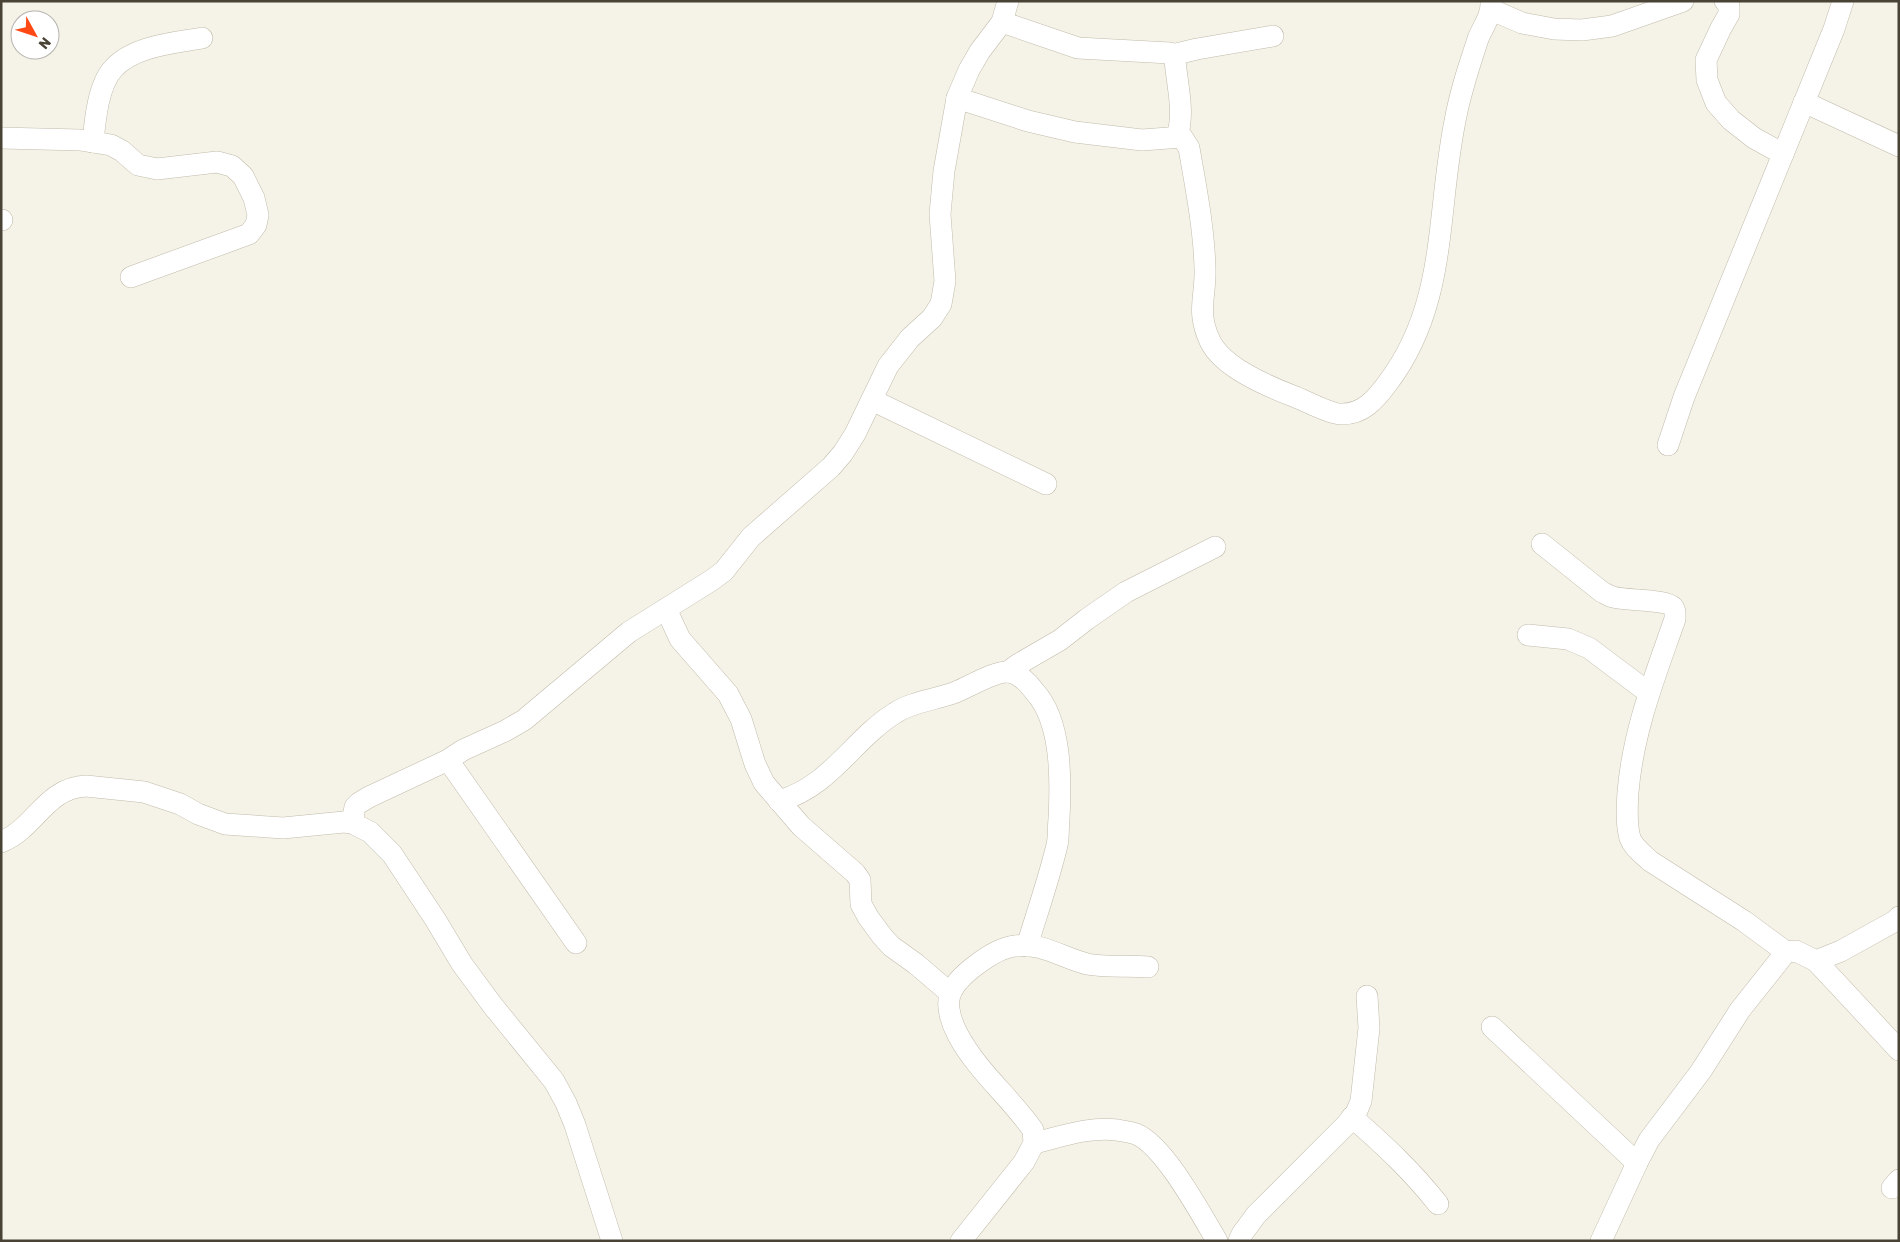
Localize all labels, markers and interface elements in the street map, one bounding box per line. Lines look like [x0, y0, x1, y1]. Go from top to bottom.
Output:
north arrow [10, 10, 60, 60]
text: N [35, 34, 54, 52]

